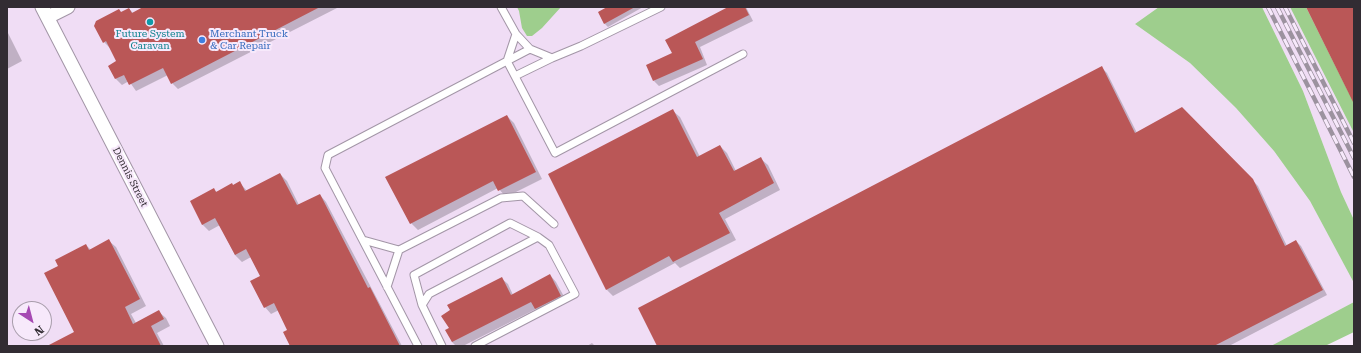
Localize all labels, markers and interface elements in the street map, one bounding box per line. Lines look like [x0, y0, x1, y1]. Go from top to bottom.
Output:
marker: Future System Caravan [145, 17, 155, 27]
place label: Future System Caravan [115, 28, 185, 52]
place label: Merchant Truck & Car Repair [210, 28, 288, 52]
marker: Merchant Truck & Car Repair [197, 35, 207, 45]
street label: Dennis Street [110, 145, 150, 209]
north arrow [12, 301, 52, 341]
text: N [32, 323, 46, 338]

